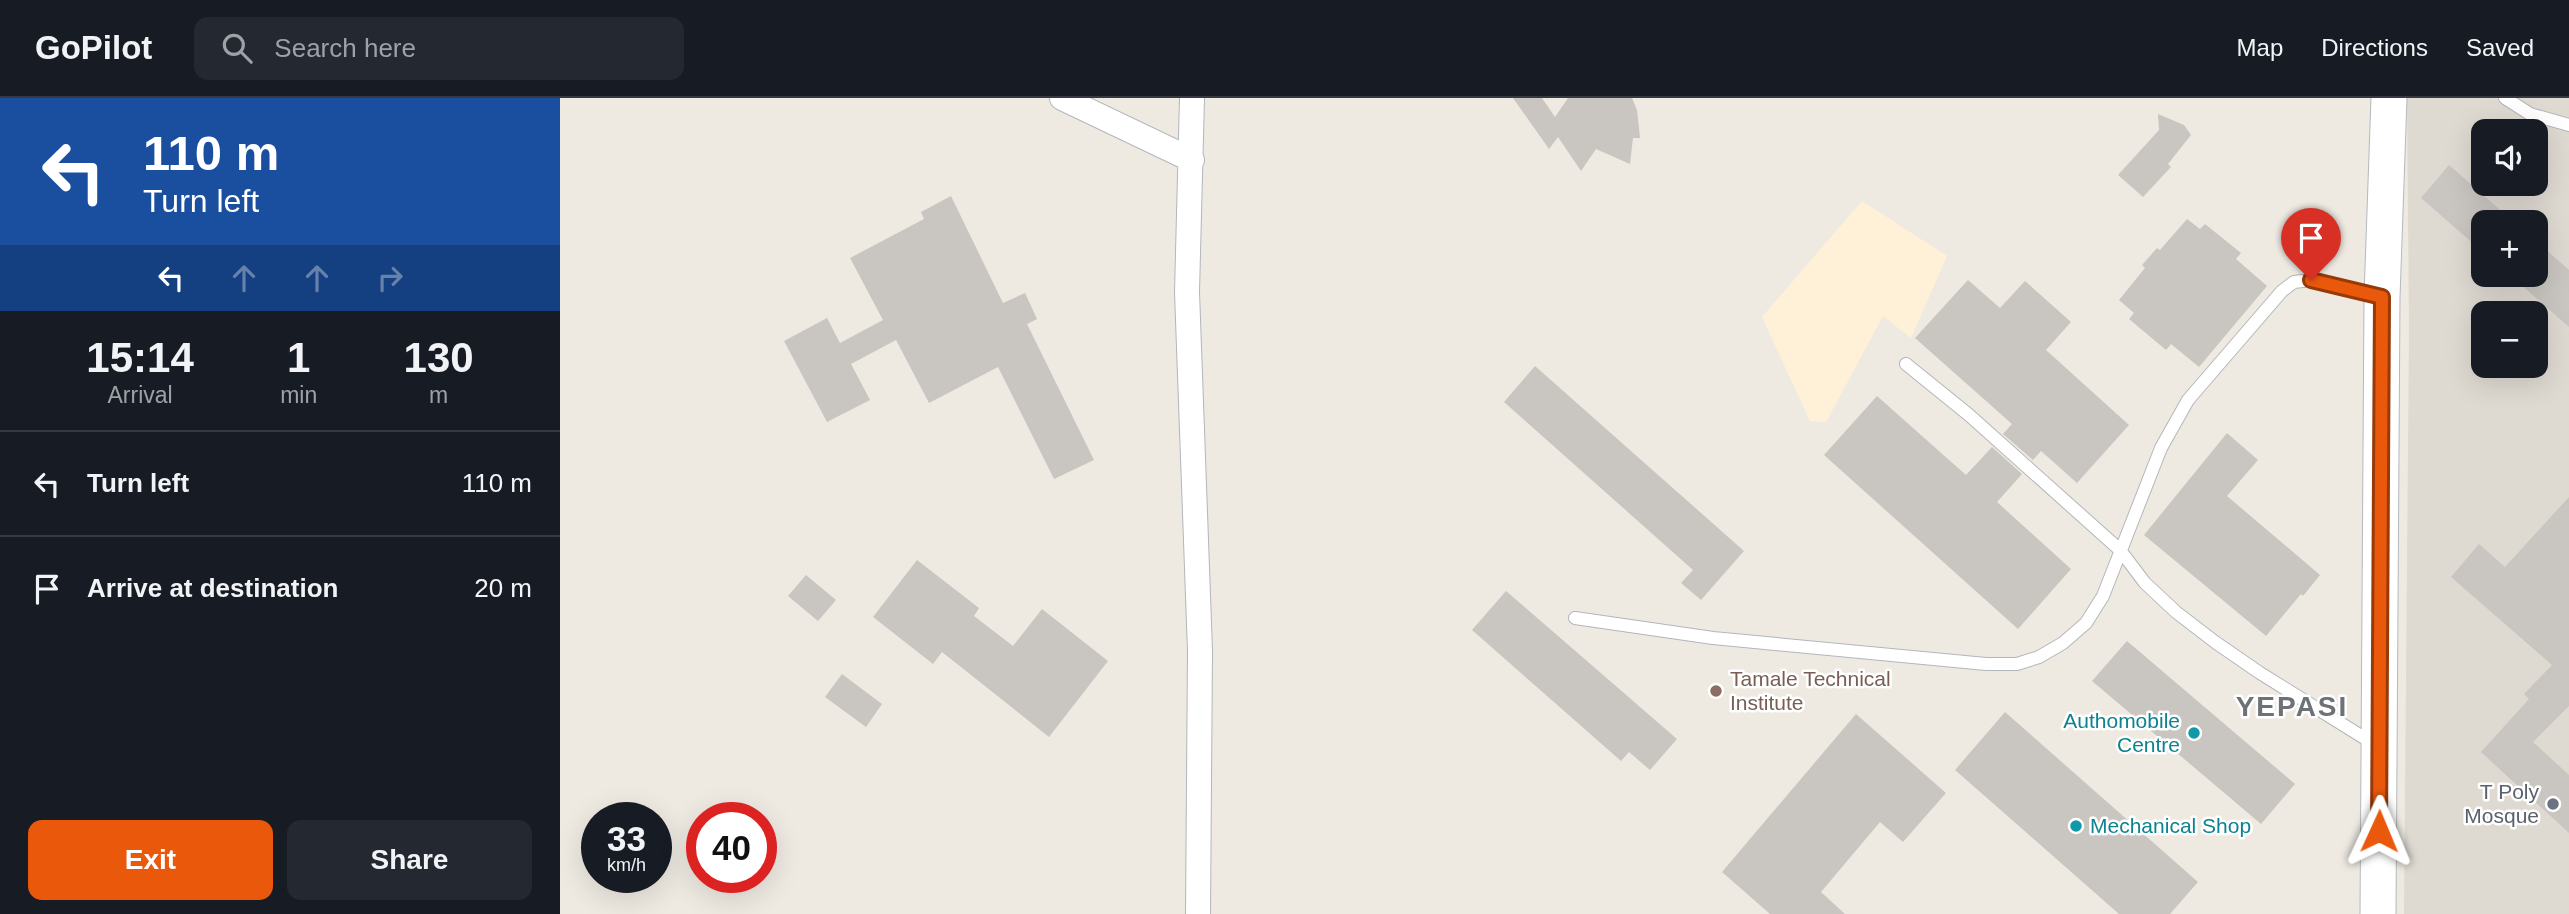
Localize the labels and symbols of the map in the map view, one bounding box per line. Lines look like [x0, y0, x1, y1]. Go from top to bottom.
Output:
pin [2281, 208, 2341, 280]
place label: Tamale Technical Institute [1730, 667, 1891, 714]
marker: Tamale Technical Institute [1708, 683, 1724, 699]
district label: YEPASI [2236, 691, 2348, 722]
place label: Authomobile Centre [2063, 709, 2180, 756]
marker: Authomobile Centre [2186, 725, 2202, 741]
place label: T Poly Mosque [2464, 780, 2539, 827]
position arrow [2342, 794, 2416, 868]
marker: T Poly Mosque [2545, 796, 2561, 812]
speed limit sign: 40 [686, 802, 777, 893]
place label: Mechanical Shop [2090, 814, 2251, 837]
marker: Mechanical Shop [2068, 818, 2084, 834]

